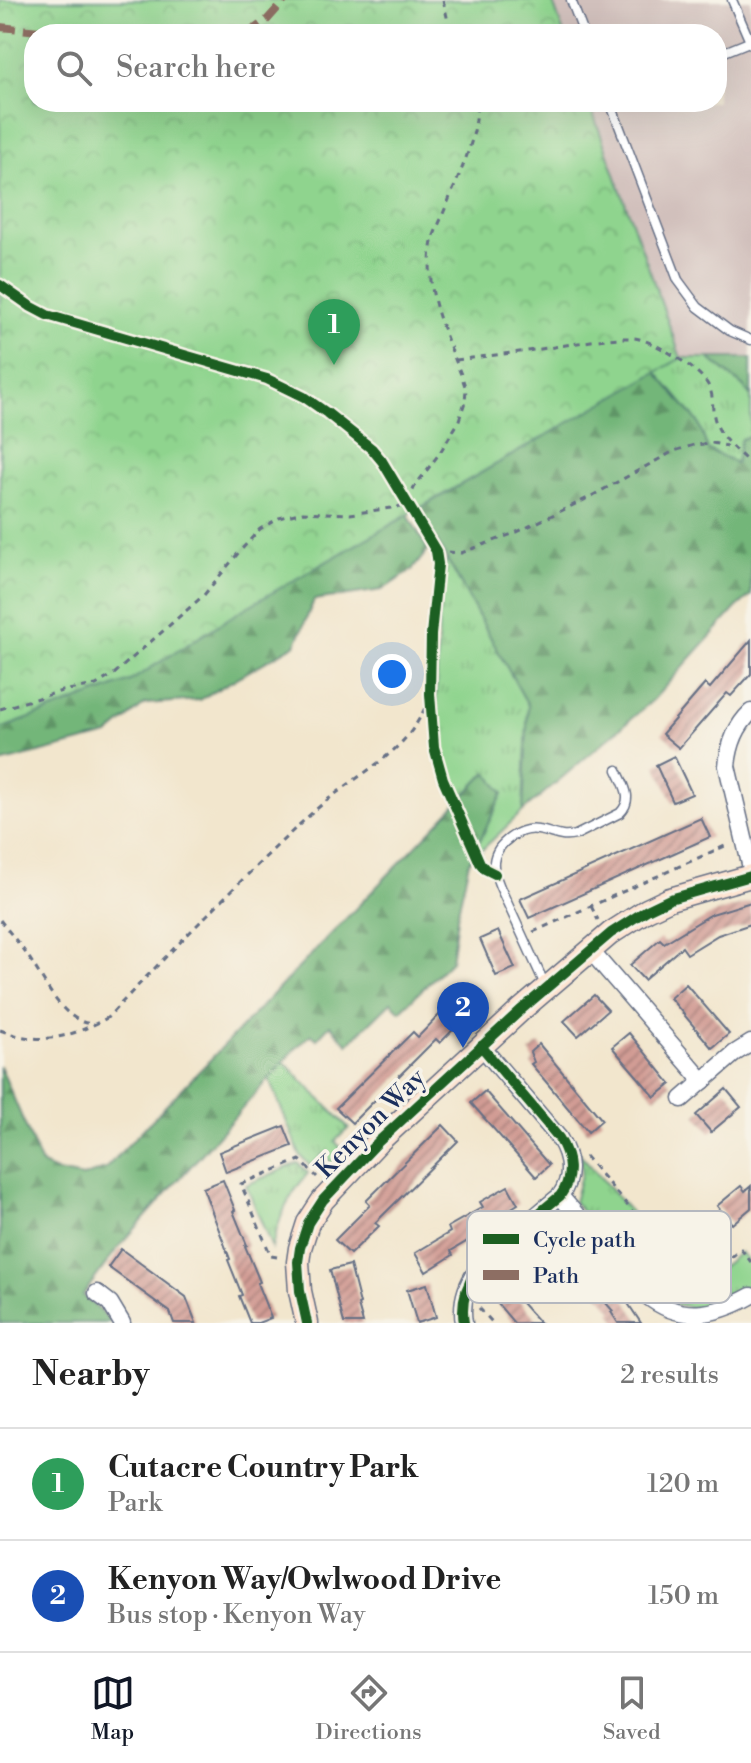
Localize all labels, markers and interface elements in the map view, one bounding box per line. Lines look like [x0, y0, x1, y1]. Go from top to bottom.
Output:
search box [24, 24, 727, 112]
icon: search [52, 46, 96, 90]
text: Search here [116, 49, 276, 87]
pin: 1 [308, 299, 360, 365]
your location [372, 654, 412, 694]
pin: 2 [437, 982, 489, 1048]
street label: Kenyon Way [309, 1062, 433, 1185]
legend [467, 1211, 731, 1303]
text: Cycle path [533, 1227, 636, 1254]
text: Path [533, 1263, 579, 1290]
text: Nearby [32, 1354, 150, 1396]
text: 2 results [620, 1359, 719, 1391]
text: Cutacre Country Park [108, 1449, 418, 1487]
text: 1 [52, 1468, 64, 1500]
text: 120 m [647, 1468, 719, 1500]
text: Park [108, 1487, 162, 1519]
text: Kenyon Way/Owlwood Drive [108, 1561, 501, 1599]
text: 2 [50, 1580, 66, 1612]
text: 150 m [648, 1580, 719, 1612]
text: Bus stop · Kenyon Way [108, 1599, 365, 1631]
tab: Map [91, 1671, 135, 1746]
tab: Directions [316, 1671, 422, 1746]
tab: Saved [603, 1671, 660, 1746]

